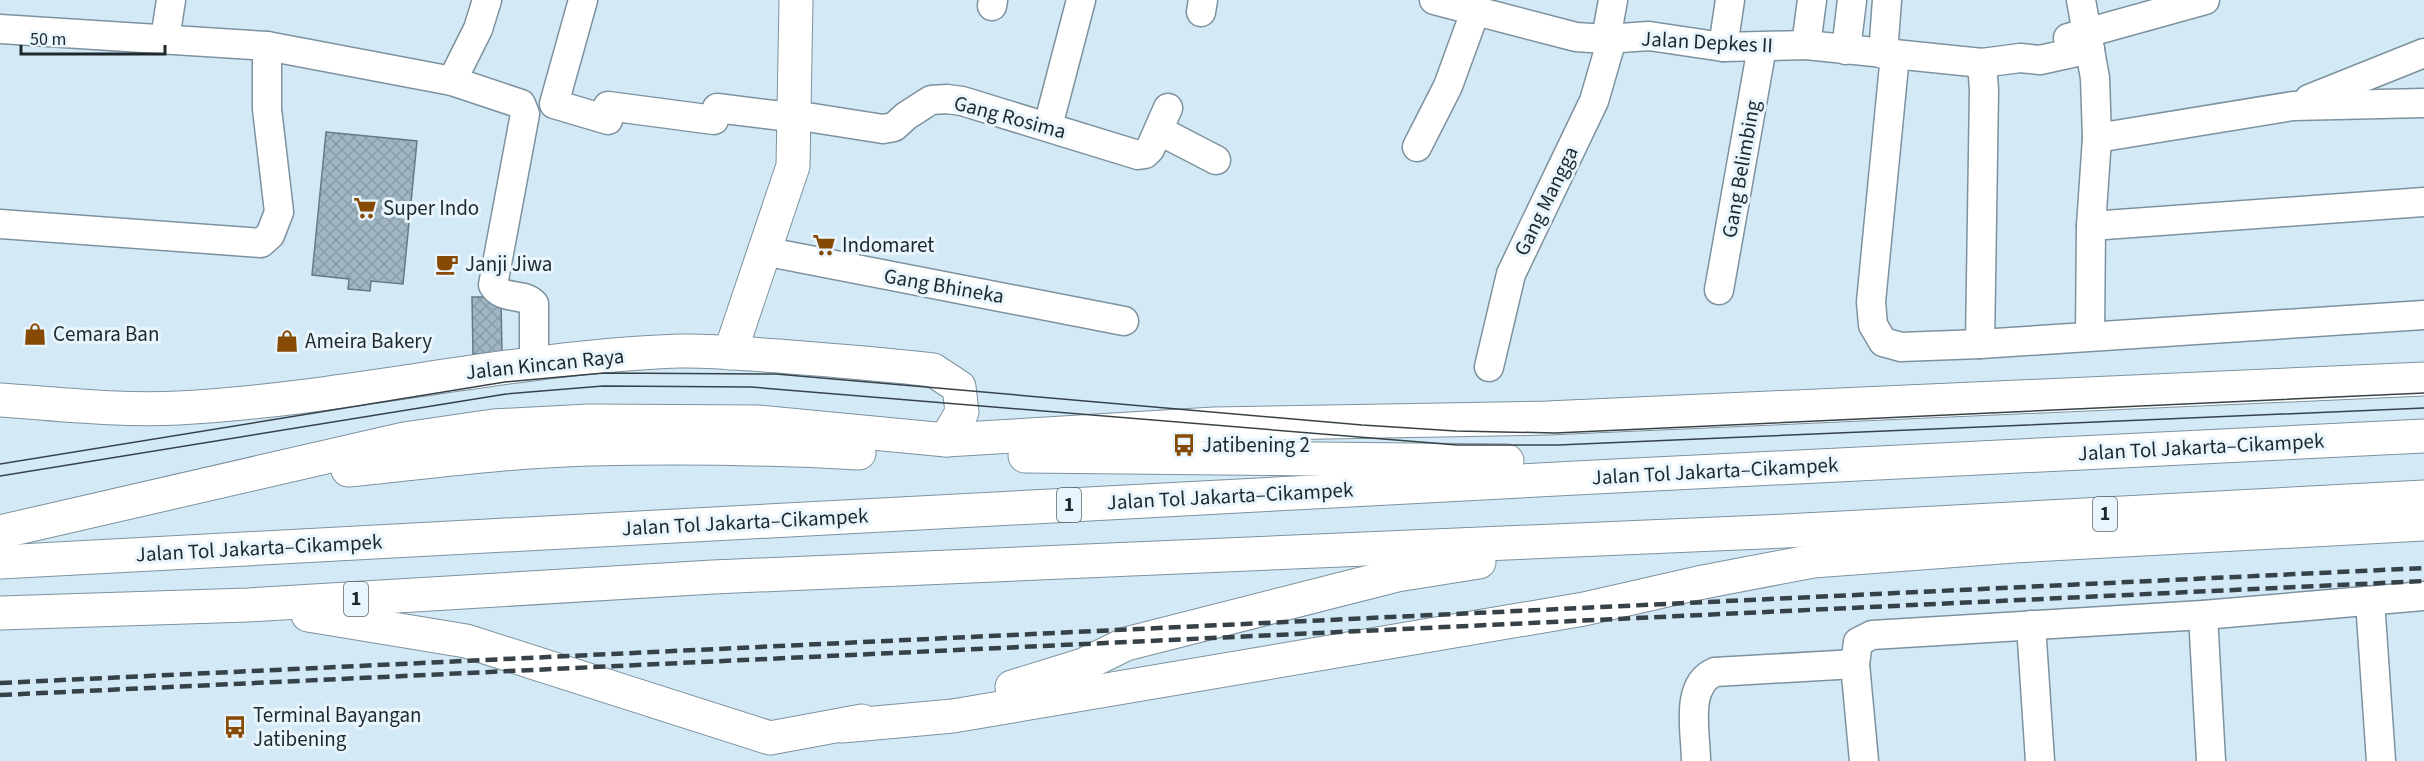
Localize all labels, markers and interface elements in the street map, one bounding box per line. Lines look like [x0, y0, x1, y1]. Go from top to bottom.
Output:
scale bar [21, 18, 165, 56]
street label: Jalan Depkes II [1640, 24, 1774, 60]
text: 50 m [30, 27, 66, 52]
street label: Gang Rosima [951, 88, 1069, 146]
street label: Gang Belimbing [1714, 97, 1768, 240]
street label: Gang Mangga [1507, 141, 1585, 261]
place label: Super Indo [383, 193, 479, 223]
supermarket icon: Super Indo [352, 195, 378, 221]
place label: Indomaret [842, 230, 934, 260]
supermarket icon: Indomaret [811, 232, 837, 258]
place label: Janji Jiwa [465, 249, 552, 279]
cafe icon: Janji Jiwa [434, 251, 460, 277]
street label: Gang Bhineka [882, 261, 1006, 311]
place label: Cemara Ban [53, 319, 159, 349]
shop icon: Cemara Ban [22, 321, 48, 347]
place label: Ameira Bakery [305, 326, 432, 356]
shop icon: Ameira Bakery [274, 328, 300, 354]
street label: Jalan Kincan Raya [464, 341, 626, 387]
street label: Jalan Tol Jakarta–Cikampek [2077, 426, 2326, 468]
place label: Jatibening 2 [1202, 430, 1310, 460]
bus stop icon: Jatibening 2 [1171, 432, 1197, 458]
street label: Jalan Tol Jakarta–Cikampek [1591, 450, 1840, 492]
street label: Jalan Tol Jakarta–Cikampek [1106, 475, 1355, 517]
road number: 1 [1057, 488, 1081, 522]
road number: 1 [2093, 497, 2117, 531]
street label: Jalan Tol Jakarta–Cikampek [621, 501, 870, 543]
street label: Jalan Tol Jakarta–Cikampek [135, 527, 384, 569]
road number: 1 [344, 582, 368, 616]
place label: Terminal Bayangan Jatibening [253, 700, 421, 754]
bus stop icon: Terminal Bayangan Jatibening [222, 714, 248, 740]

